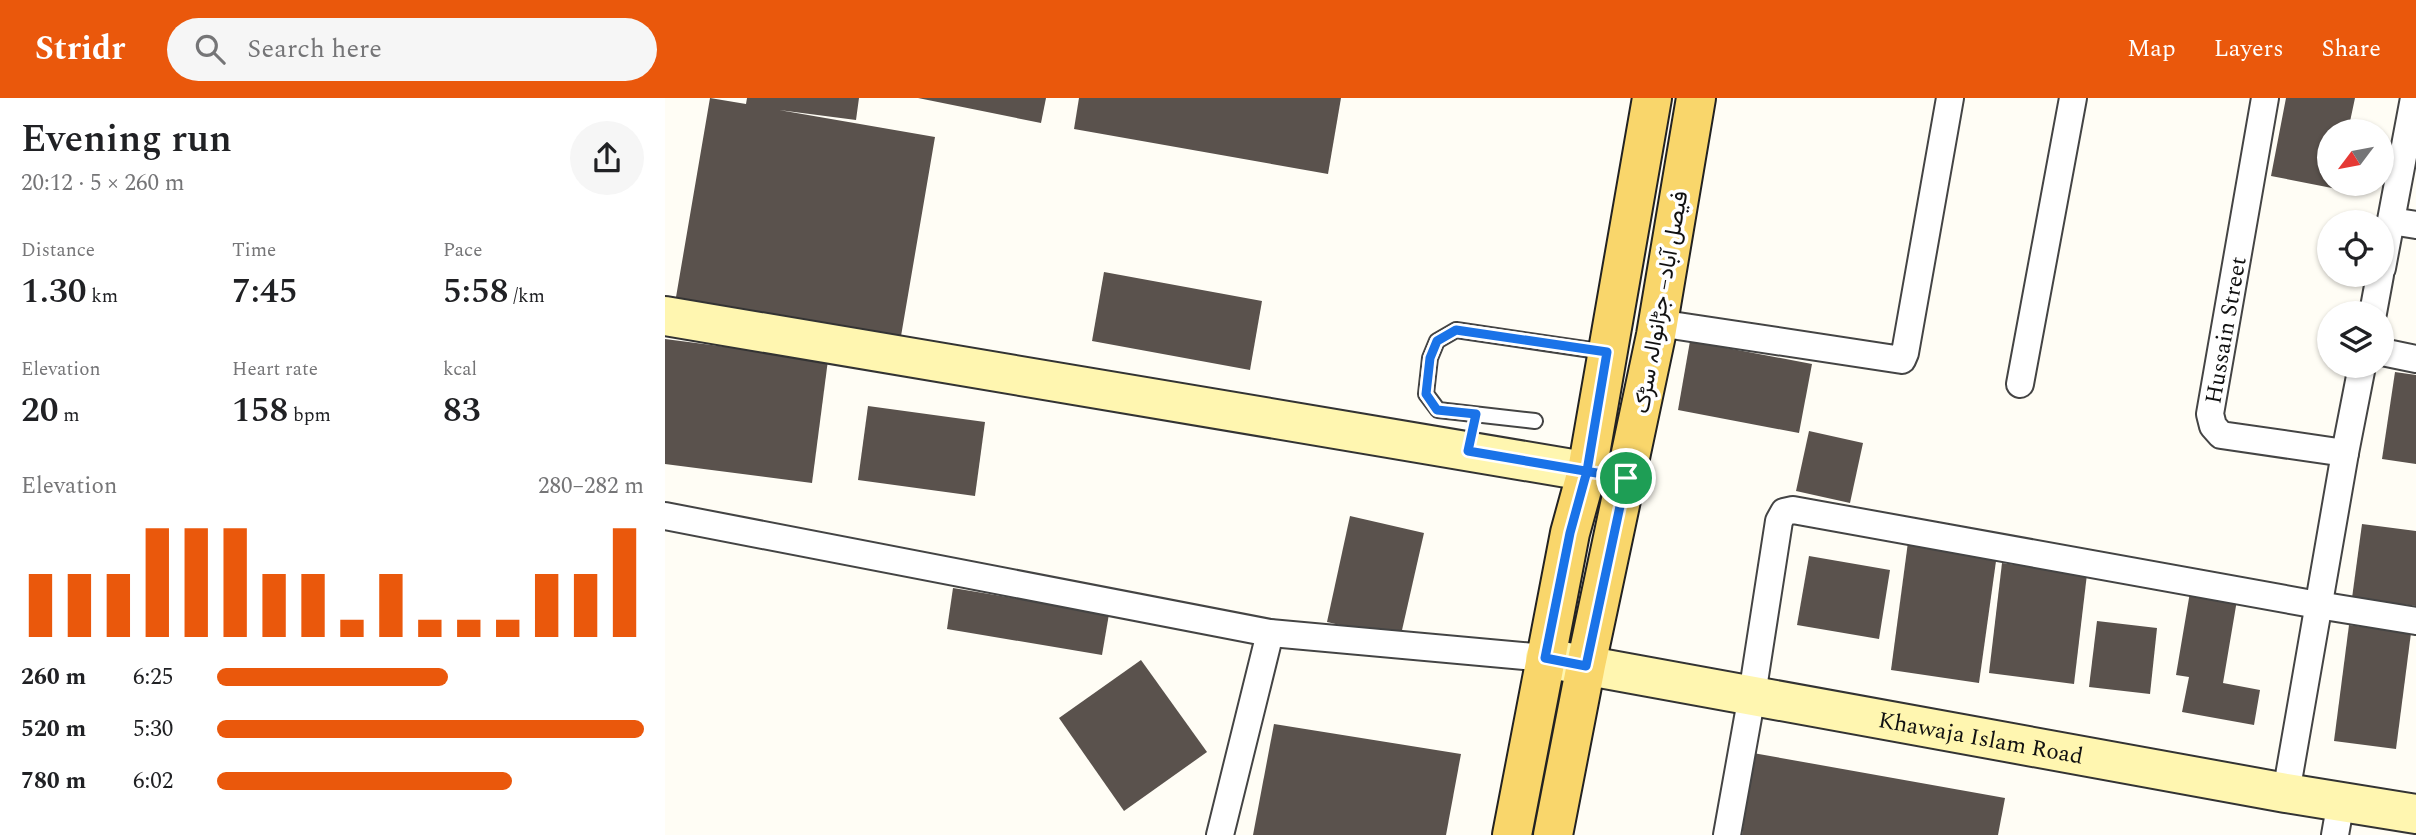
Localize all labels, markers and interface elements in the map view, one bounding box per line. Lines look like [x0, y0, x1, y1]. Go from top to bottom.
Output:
search box [167, 18, 657, 81]
text: Stridr [35, 24, 125, 74]
text: Search here [247, 29, 382, 69]
icon: search [191, 30, 229, 68]
text: Map [2127, 31, 2176, 67]
text: Layers [2214, 31, 2284, 67]
text: Share [2322, 31, 2381, 67]
text: Evening run [21, 111, 232, 169]
north arrow [2317, 119, 2394, 196]
map controls [2317, 119, 2394, 378]
button: share [570, 121, 644, 195]
text: 20:12 · 5 × 260 m [21, 166, 185, 201]
street label: فیصل آباد– جڑانوالہ سڑک [1625, 188, 1698, 416]
button: locate [2317, 210, 2394, 287]
text: Distance [21, 236, 95, 265]
text: Time [232, 236, 276, 265]
text: Pace [443, 236, 482, 265]
street label: Hussain Street [2196, 254, 2257, 407]
text: 1.30 [21, 265, 86, 318]
text: 7:45 [232, 265, 297, 318]
text: 5:58 [443, 265, 508, 318]
text: km [86, 282, 118, 311]
text: /km [508, 282, 545, 311]
button: layers [2317, 301, 2394, 378]
text: Elevation [21, 355, 101, 384]
text: Heart rate [232, 355, 318, 384]
text: kcal [443, 355, 477, 384]
text: 20 [21, 384, 59, 437]
text: 158 [232, 384, 288, 437]
text: 83 [443, 384, 481, 437]
text: m [59, 401, 80, 430]
text: bpm [288, 401, 331, 430]
pin [1596, 448, 1656, 508]
icon: arrive [1607, 459, 1645, 497]
text: Elevation [21, 469, 117, 504]
text: 280–282 m [538, 469, 644, 504]
text: 260 m [21, 660, 86, 695]
text: 6:25 [133, 660, 173, 695]
street label: Khawaja Islam Road [1875, 703, 2086, 775]
text: 520 m [21, 712, 86, 747]
text: 5:30 [133, 712, 173, 747]
text: 780 m [21, 764, 86, 799]
text: 6:02 [133, 764, 173, 799]

